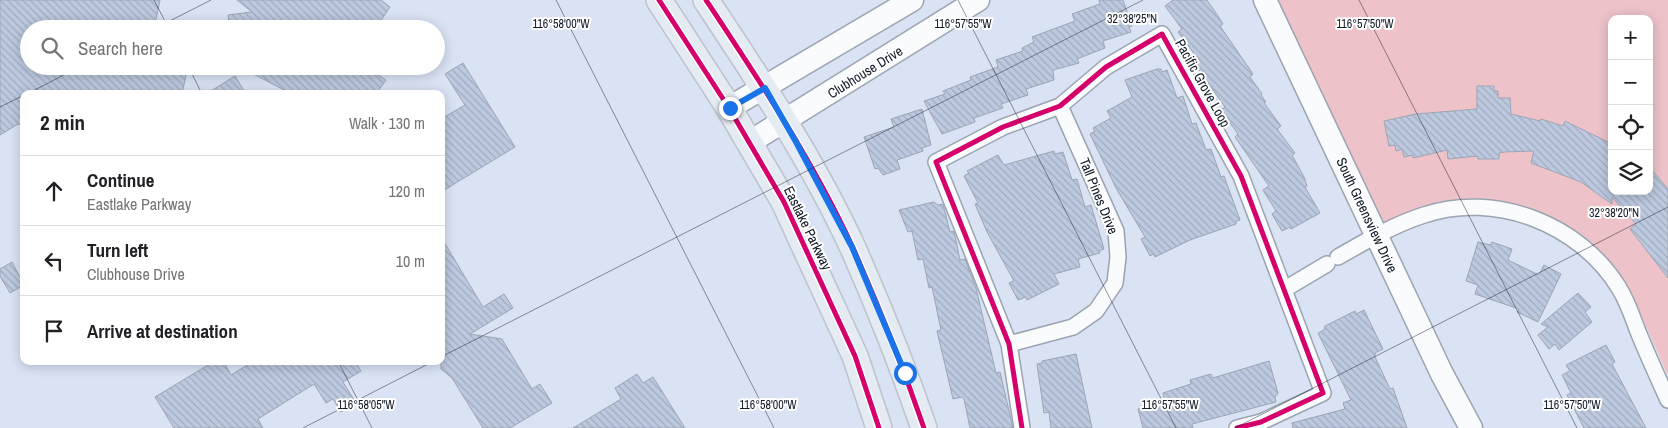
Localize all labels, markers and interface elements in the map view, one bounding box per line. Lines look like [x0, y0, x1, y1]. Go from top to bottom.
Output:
text: 32°38'25"N [1107, 11, 1157, 27]
map controls [1608, 15, 1653, 195]
button: + [1608, 15, 1653, 60]
text: 116°58'00"W [532, 16, 590, 32]
text: 116°57'55"W [934, 16, 992, 32]
text: 116°57'50"W [1336, 16, 1394, 32]
search box [20, 20, 445, 75]
icon: search [38, 34, 66, 62]
text: Search here [78, 35, 163, 61]
street label: Pacific Grove Loop [1171, 36, 1235, 130]
street label: Clubhouse Drive [824, 42, 906, 102]
button: − [1608, 60, 1653, 105]
route end [719, 97, 742, 120]
button: locate [1608, 105, 1653, 150]
text: 2 min [40, 108, 85, 137]
text: Walk · 130 m [349, 112, 425, 134]
button: layers [1608, 150, 1653, 195]
street label: Tall Pines Drive [1076, 155, 1122, 237]
street label: South Greensview Drive [1332, 155, 1402, 275]
text: Continue [87, 167, 155, 193]
icon: ahead [40, 177, 68, 205]
text: 120 m [389, 180, 425, 202]
street label: Eastlake Parkway [780, 183, 836, 273]
text: Eastlake Parkway [87, 193, 191, 215]
text: 32°38'20"N [1589, 205, 1639, 221]
text: Turn left [87, 237, 148, 263]
icon: left [40, 247, 68, 275]
text: 10 m [396, 250, 425, 272]
text: Clubhouse Drive [87, 263, 185, 285]
icon: arrive [40, 317, 68, 345]
text: Arrive at destination [87, 318, 238, 344]
route start [894, 362, 917, 385]
text: 116°58'05"W [337, 397, 395, 413]
text: 116°58'00"W [739, 397, 797, 413]
text: 116°57'55"W [1141, 397, 1199, 413]
text: 116°57'50"W [1543, 397, 1601, 413]

